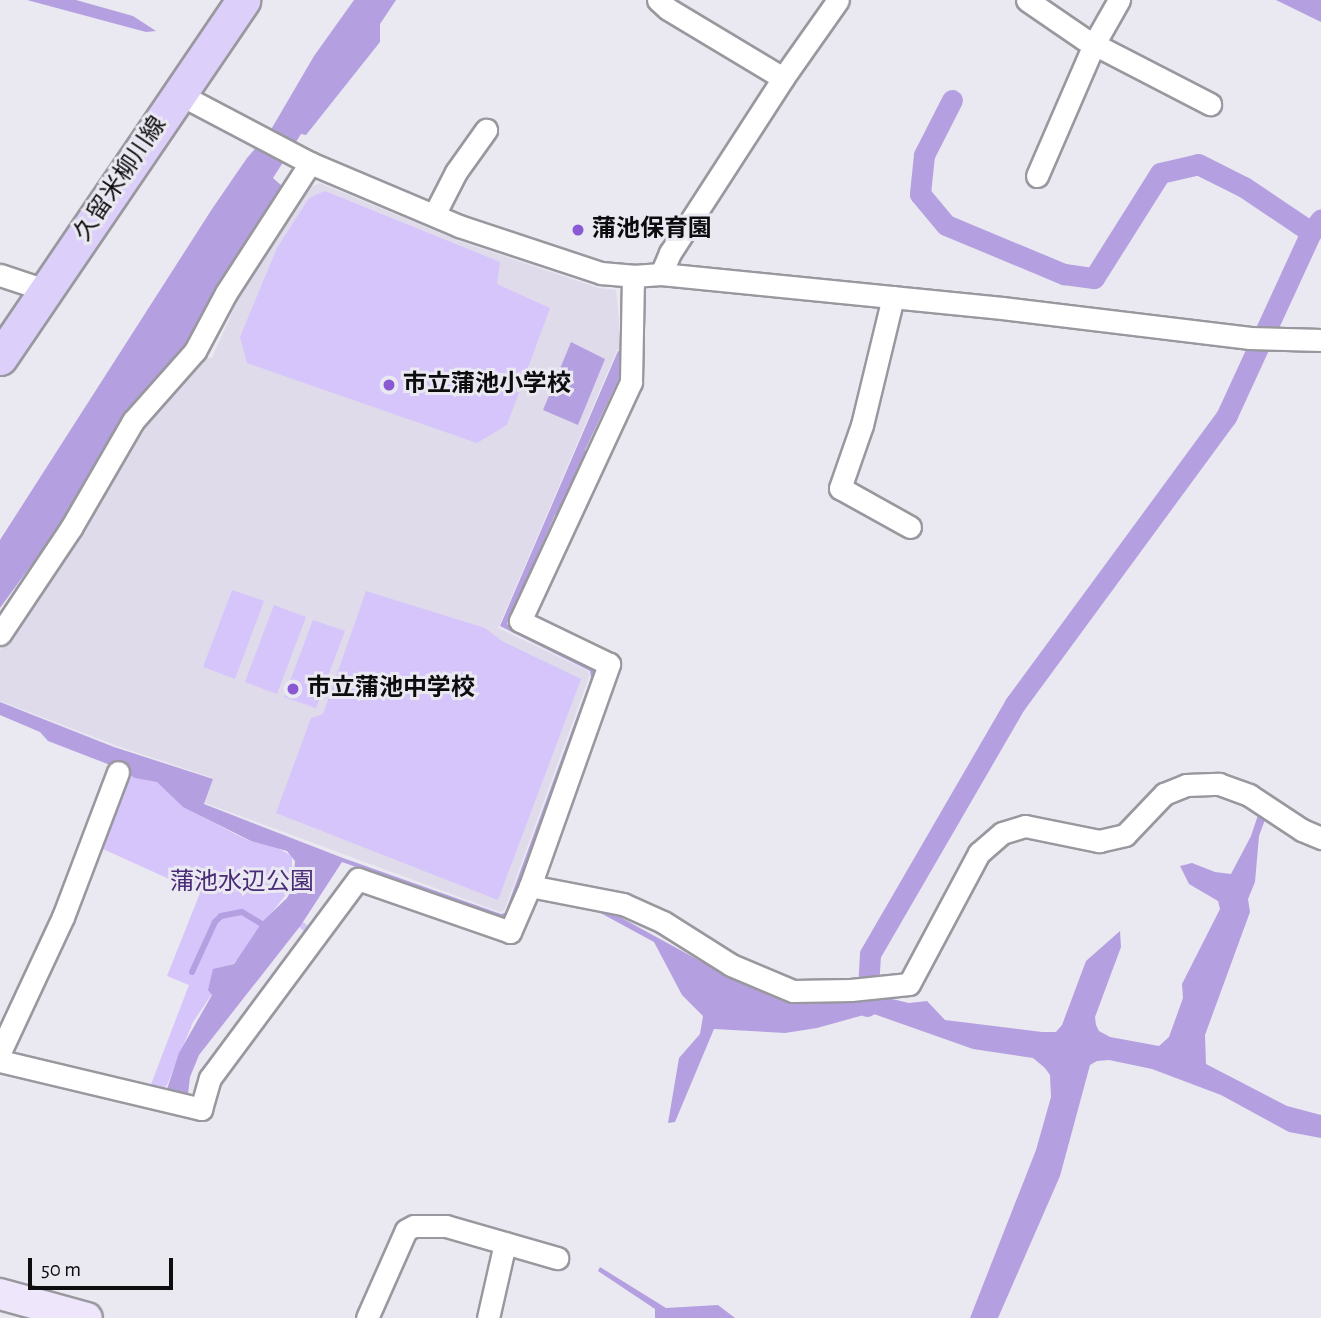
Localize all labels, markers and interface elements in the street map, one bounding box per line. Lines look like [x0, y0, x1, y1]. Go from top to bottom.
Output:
street label: 久留米柳川線 [69, 111, 173, 247]
place label: 蒲池保育園 [592, 216, 712, 244]
marker: 蒲池保育園 [570, 222, 586, 238]
place label: 市立蒲池小学校 [403, 371, 571, 399]
marker: 市立蒲池小学校 [381, 377, 397, 393]
place label: 市立蒲池中学校 [307, 675, 475, 703]
marker: 市立蒲池中学校 [285, 681, 301, 697]
park label: 蒲池水辺公園 [170, 869, 314, 897]
scale bar [32, 1244, 177, 1288]
text: 50 m [41, 1259, 81, 1280]

